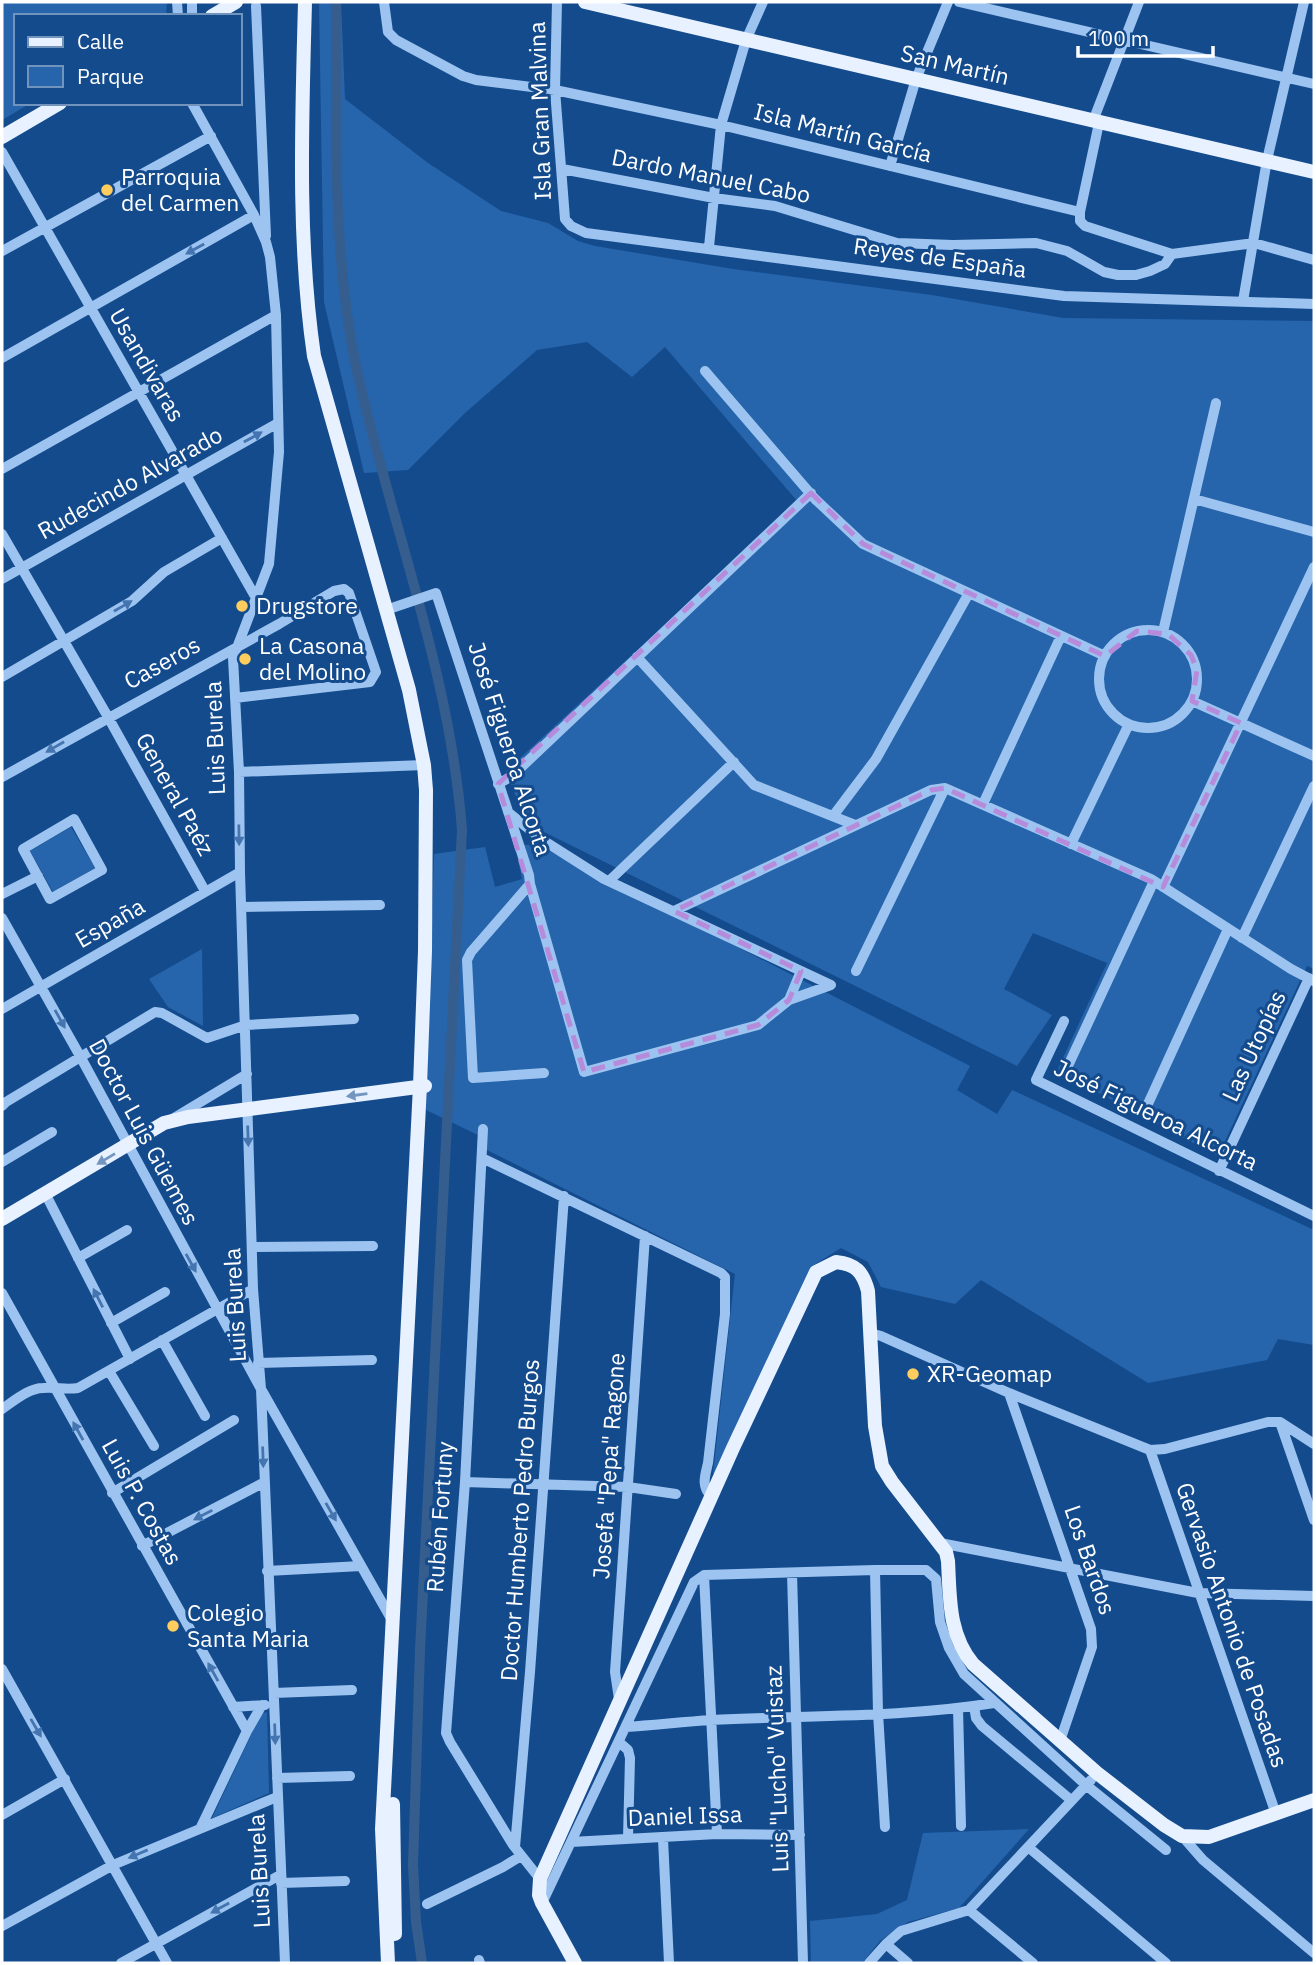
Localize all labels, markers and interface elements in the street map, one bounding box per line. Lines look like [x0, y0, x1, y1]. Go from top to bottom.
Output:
legend [14, 14, 242, 105]
scale bar [1078, 14, 1213, 58]
street label: Isla Gran Malvina [521, 21, 557, 201]
text: 100 m [1088, 24, 1149, 52]
text: Calle [77, 27, 124, 55]
street label: San Martín [898, 37, 1012, 91]
text: Parque [77, 62, 144, 90]
street label: Isla Martín García [751, 95, 935, 169]
street label: Dardo Manuel Cabo [609, 141, 813, 209]
place label: Parroquia del Carmen [121, 161, 239, 217]
marker: Parroquia del Carmen [99, 182, 115, 198]
street label: Reyes de España [852, 230, 1029, 284]
one-way arrow [185, 243, 204, 255]
street label: Usandivaras [103, 302, 192, 427]
street label: Rudecindo Alvarado [32, 419, 227, 545]
one-way arrow [244, 431, 263, 443]
place label: Drugstore [256, 590, 358, 620]
marker: Drugstore [234, 598, 250, 614]
one-way arrow [113, 600, 133, 612]
street label: Caseros [118, 629, 205, 695]
place label: La Casona del Molino [259, 630, 366, 686]
street label: José Figueroa Alcorta [462, 638, 560, 860]
marker: La Casona del Molino [237, 651, 253, 667]
street label: Luis Burela [197, 680, 231, 796]
street label: General Paéz [130, 727, 222, 860]
one-way arrow [45, 741, 65, 753]
one-way arrow [233, 824, 245, 846]
street label: España [69, 890, 150, 954]
street label: Las Utopías [1214, 985, 1292, 1106]
one-way arrow [54, 1010, 66, 1029]
street label: Doctor Luis Güemes [83, 1033, 207, 1230]
street label: José Figueroa Alcorta [1049, 1052, 1263, 1177]
one-way arrow [346, 1089, 368, 1100]
one-way arrow [243, 1125, 254, 1147]
one-way arrow [97, 1153, 116, 1165]
street label: Luis Burela [216, 1247, 252, 1363]
one-way arrow [185, 1253, 197, 1272]
one-way arrow [93, 1288, 105, 1308]
street label: Josefa "Pepa" Ragone [585, 1352, 631, 1580]
street label: Doctor Humberto Pedro Burgos [493, 1358, 545, 1682]
place label: XR-Geomap [927, 1358, 1052, 1388]
marker: XR-Geomap [905, 1366, 921, 1382]
one-way arrow [72, 1421, 84, 1440]
street label: Luis P. Costas [96, 1433, 190, 1570]
street label: Rubén Fortuny [419, 1440, 459, 1594]
one-way arrow [257, 1447, 268, 1469]
street label: Gervasio Antonio de Posadas [1170, 1478, 1296, 1771]
street label: Los Bardos [1058, 1501, 1124, 1618]
one-way arrow [325, 1503, 337, 1522]
one-way arrow [193, 1509, 213, 1520]
place label: Colegio Santa Maria [187, 1597, 309, 1653]
marker: Colegio Santa Maria [165, 1618, 181, 1634]
one-way arrow [207, 1662, 219, 1681]
street label: Luis "Lucho" Vuistaz [757, 1665, 795, 1873]
one-way arrow [29, 1719, 42, 1738]
one-way arrow [270, 1723, 281, 1745]
street label: Daniel Issa [627, 1798, 743, 1832]
street label: Luis Burela [240, 1813, 276, 1929]
one-way arrow [128, 1848, 148, 1860]
one-way arrow [210, 1902, 230, 1913]

